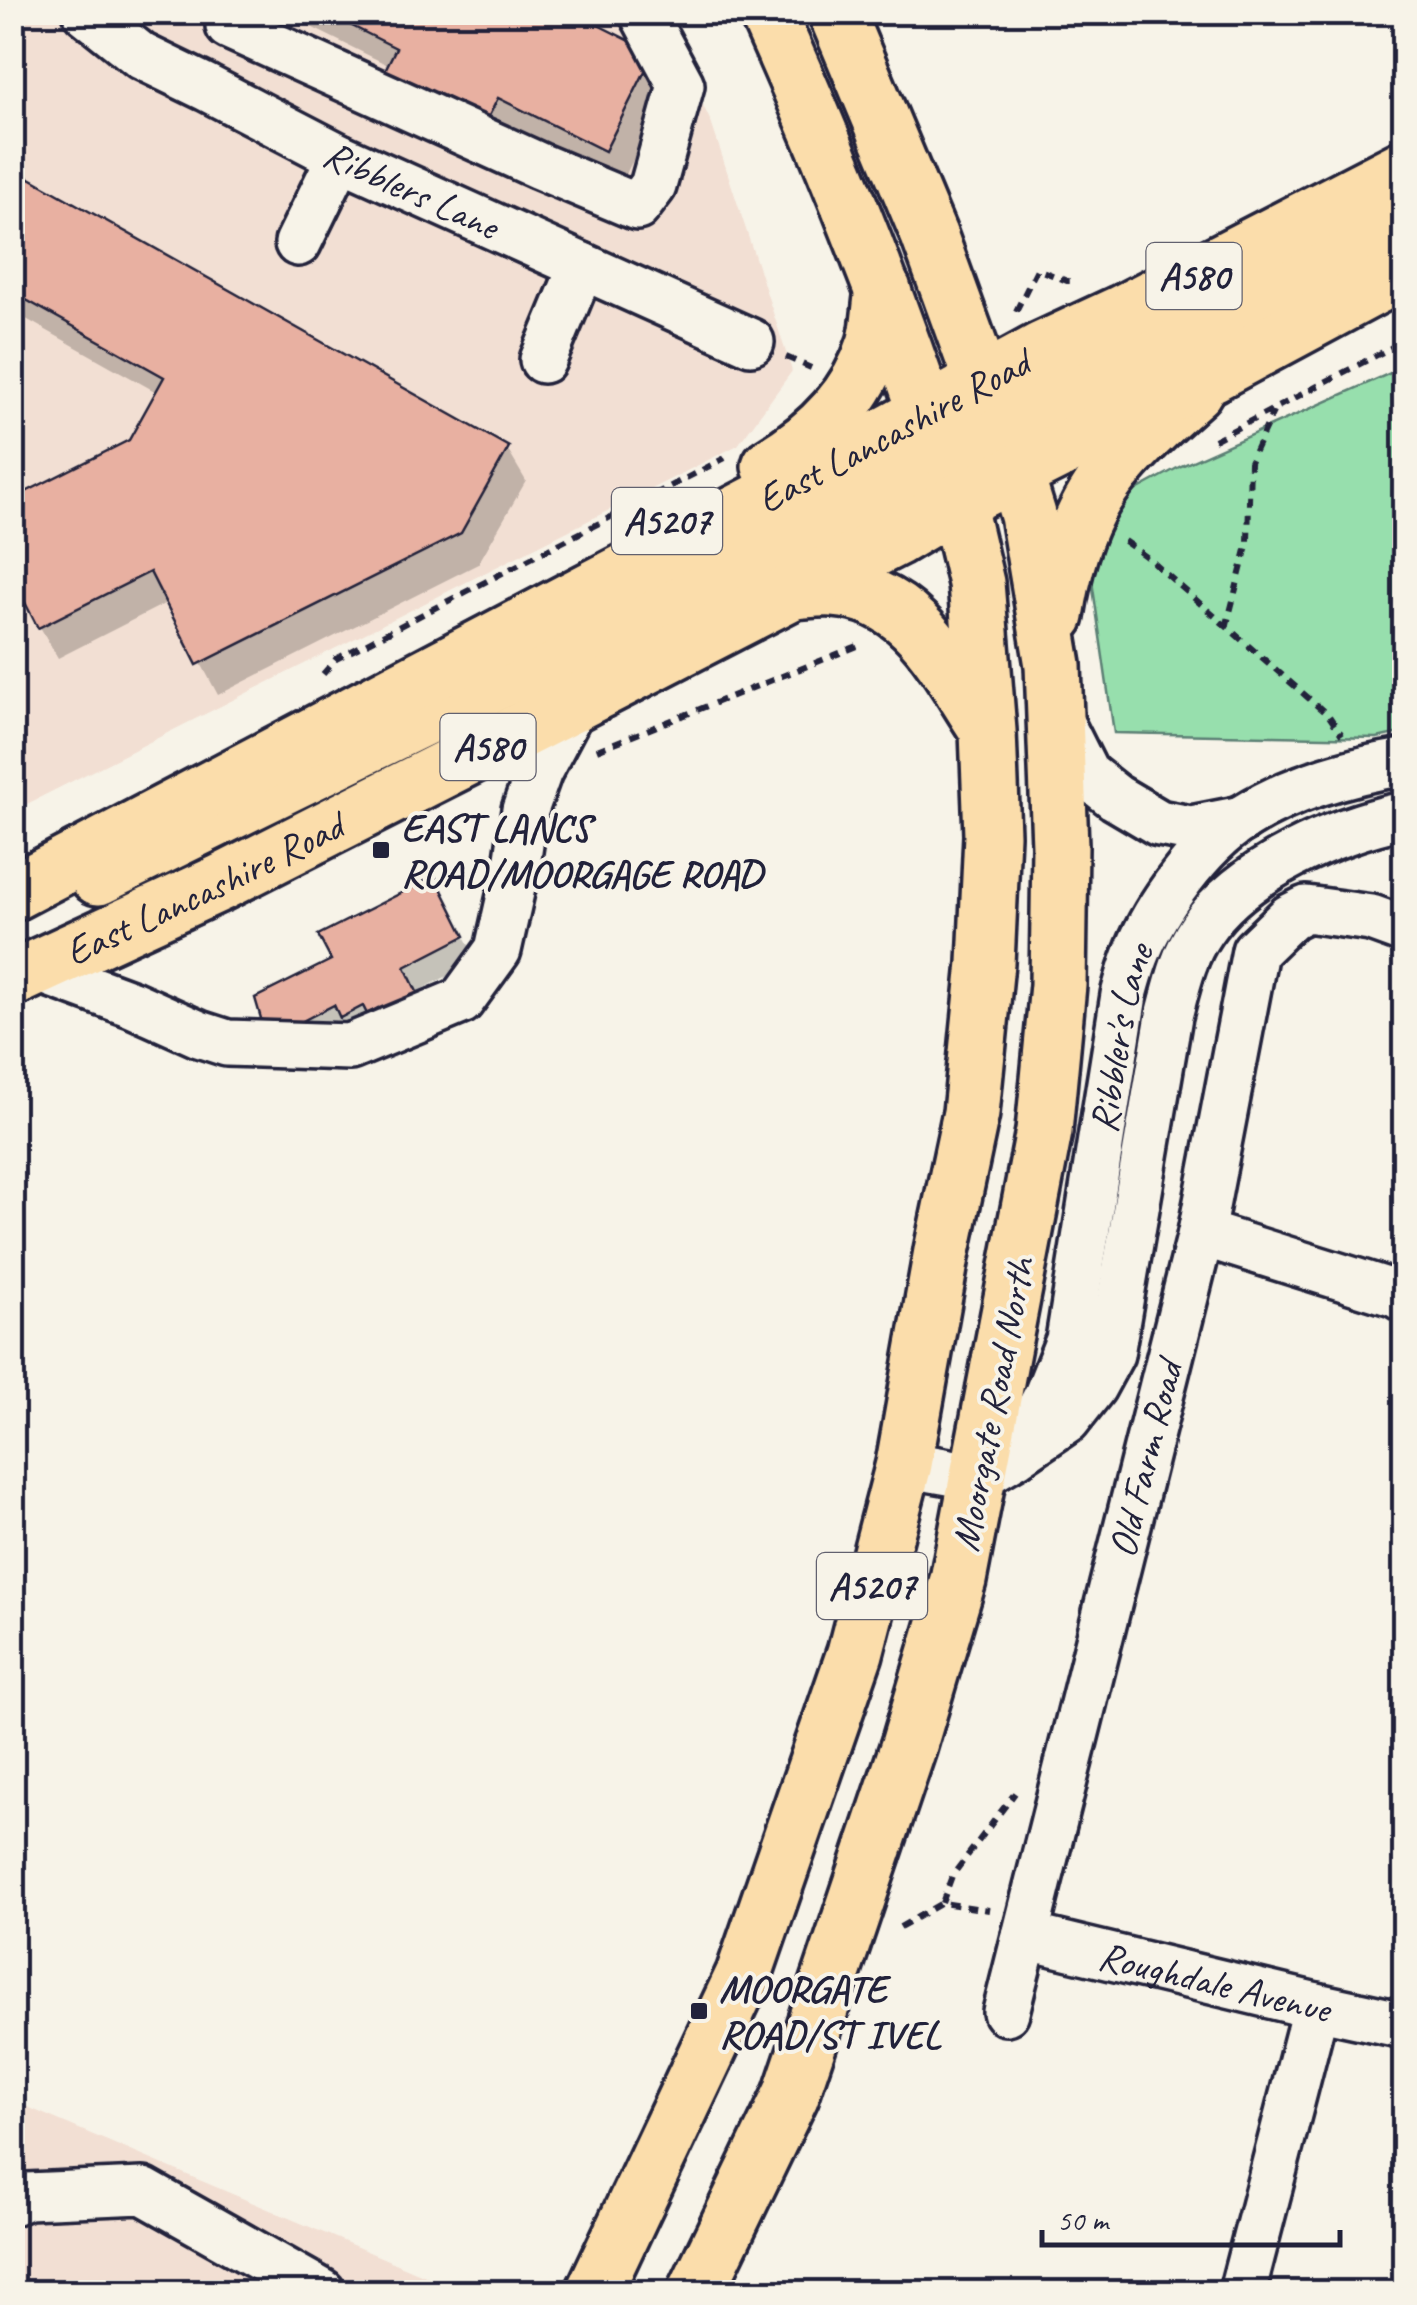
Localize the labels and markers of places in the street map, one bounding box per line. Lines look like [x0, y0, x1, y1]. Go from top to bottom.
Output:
place label: EAST LANCS ROAD/MOORGAGE ROAD [401, 803, 766, 899]
marker: EAST LANCS ROAD/MOORGAGE ROAD [370, 839, 392, 861]
place label: MOORGATE ROAD/ST IVEL [719, 1964, 942, 2060]
marker: MOORGATE ROAD/ST IVEL [688, 2000, 710, 2022]

